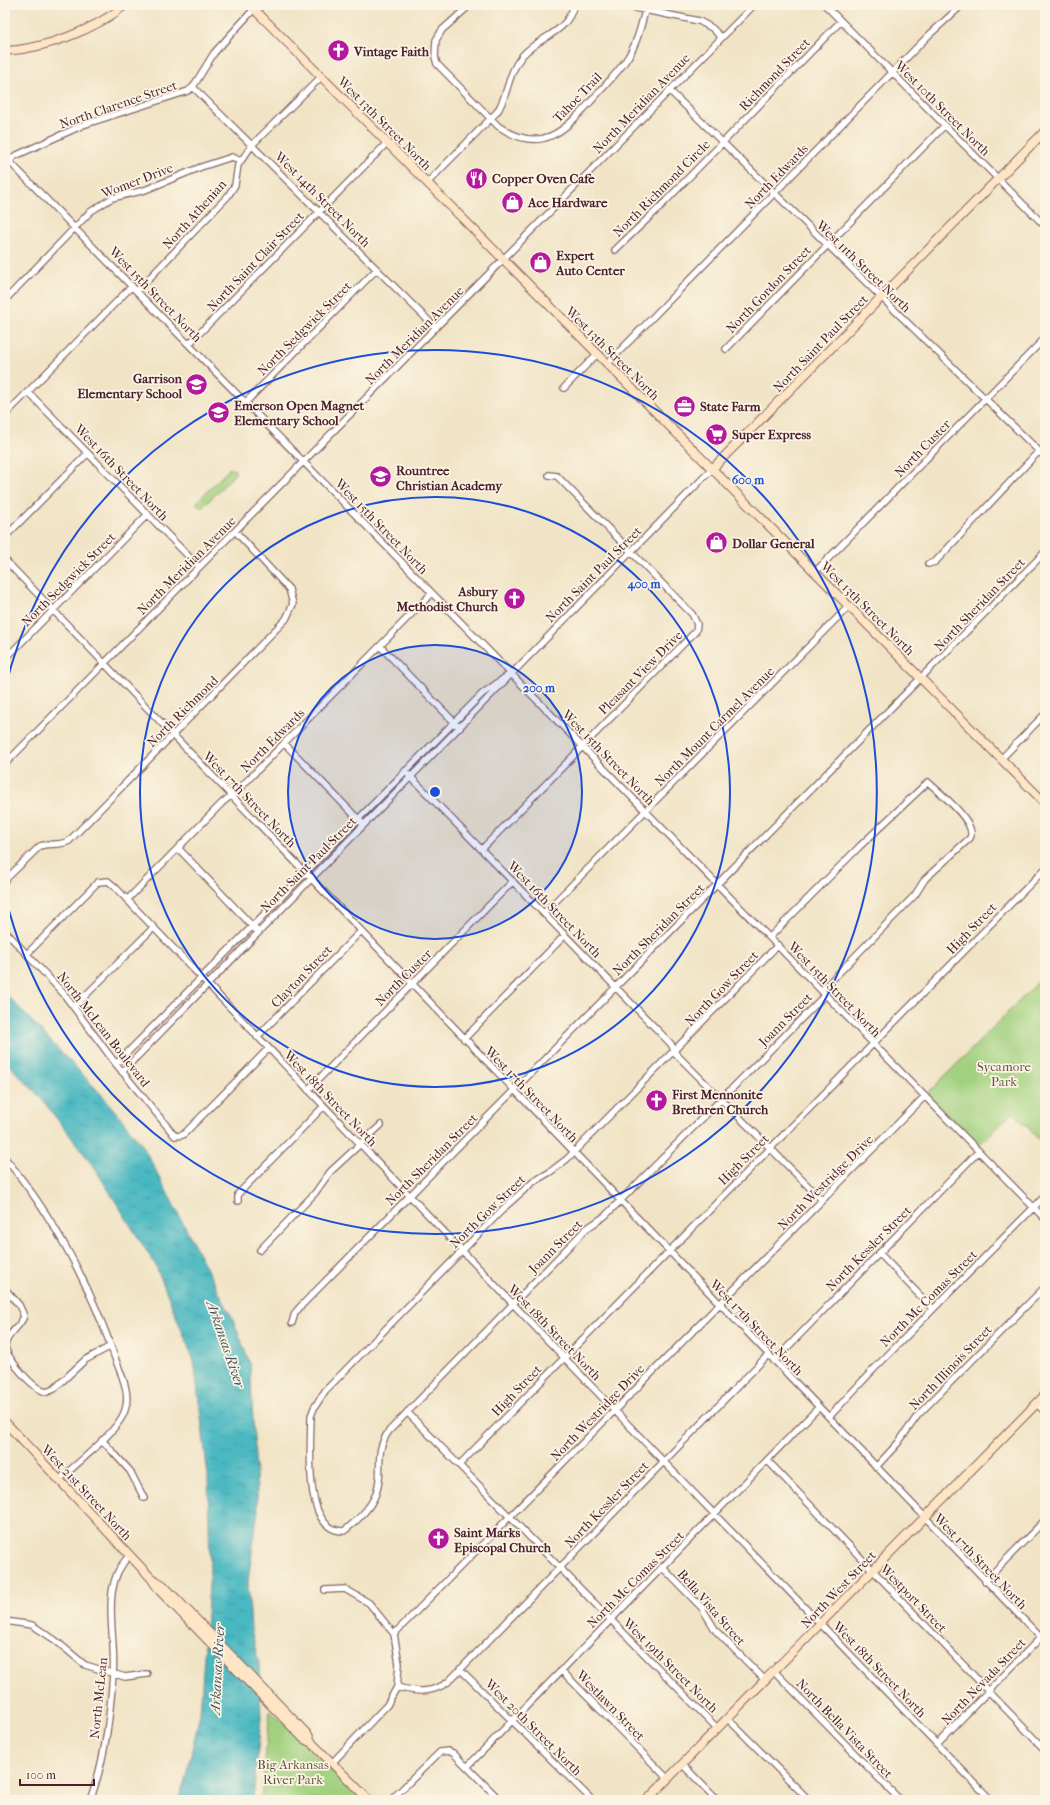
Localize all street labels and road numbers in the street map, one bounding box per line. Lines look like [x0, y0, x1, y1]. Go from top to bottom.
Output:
street label: Richmond Street [736, 35, 813, 114]
street label: North Meridian Avenue [590, 50, 693, 156]
street label: West 10th Street North [891, 57, 994, 159]
street label: Tahoe Trail [550, 69, 605, 125]
street label: West 13th Street North [334, 73, 435, 174]
street label: North Clarence Street [57, 77, 179, 132]
street label: North Richmond Circle [610, 136, 713, 240]
street label: North Edwards [742, 141, 811, 212]
street label: West 14th Street North [271, 148, 374, 251]
street label: Womer Drive [98, 160, 176, 201]
street label: North Athenian [159, 176, 230, 252]
street label: North Saint Clair Street [204, 208, 307, 314]
street label: West 11th Street North [813, 217, 914, 316]
street label: North Gordon Street [723, 242, 814, 336]
street label: West 15th Street North [106, 243, 205, 345]
street label: North Sedgwick Street [254, 278, 355, 378]
street label: North Meridian Avenue [362, 283, 467, 388]
street label: North Saint Paul Street [770, 291, 871, 395]
street label: West 13th Street North [562, 303, 663, 404]
street label: North Custer [891, 416, 954, 480]
street label: West 16th Street North [71, 420, 172, 524]
street label: West 15th Street North [332, 475, 431, 577]
street label: North Meridian Avenue [134, 513, 239, 618]
street label: North Saint Paul Street [542, 523, 645, 625]
street label: North Sedgwick Street [18, 529, 119, 629]
street label: North Sheridan Street [931, 554, 1028, 654]
street label: West 13th Street North [817, 558, 918, 659]
street label: Pleasant View Drive [595, 627, 686, 717]
street label: North Mount Carmel Avenue [652, 663, 778, 789]
street label: North Richmond [144, 672, 222, 750]
street label: North Edwards [237, 705, 308, 775]
street label: West 15th Street North [559, 706, 658, 808]
street label: West 17th Street North [199, 748, 300, 851]
street label: North Saint Paul Street [257, 813, 360, 915]
street label: West 16th Street North [504, 857, 605, 961]
street label: North Sheridan Street [609, 880, 708, 978]
street label: High Street [943, 899, 1000, 957]
street label: West 15th Street North [785, 938, 884, 1040]
street label: Clayton Street [268, 942, 335, 1011]
street label: North Custer [372, 946, 435, 1009]
street label: North Gow Street [682, 947, 761, 1029]
street label: North McLean Boulevard [54, 969, 154, 1090]
street label: Joann Street [755, 989, 815, 1050]
street label: West 17th Street North [481, 1043, 582, 1146]
street label: West 18th Street North [280, 1047, 381, 1150]
street label: North Sheridan Street [382, 1110, 481, 1208]
street label: High Street [715, 1131, 772, 1188]
street label: North Westridge Drive [775, 1131, 876, 1233]
street label: North Gow Street [447, 1171, 528, 1251]
street label: North Kessler Street [823, 1202, 914, 1294]
street label: Joann Street [525, 1216, 585, 1277]
street label: North Mc Comas Street [877, 1247, 980, 1350]
street label: West 17th Street North [706, 1276, 807, 1379]
street label: West 18th Street North [504, 1281, 605, 1384]
street label: North Illinois Street [906, 1321, 995, 1413]
street label: High Street [488, 1361, 545, 1419]
street label: North Westridge Drive [547, 1361, 648, 1464]
street label: West 21st Street North [38, 1441, 135, 1544]
street label: North Kessler Street [561, 1458, 652, 1551]
street label: West 17th Street North [930, 1510, 1031, 1613]
street label: North Mc Comas Street [584, 1528, 687, 1631]
street label: North West Street [798, 1547, 879, 1631]
street label: Westport Street [877, 1561, 950, 1636]
street label: Bella Vista Street [675, 1566, 749, 1649]
street label: West 19th Street North [620, 1614, 722, 1716]
street label: West 18th Street North [829, 1618, 930, 1721]
street label: North Nevada Street [938, 1635, 1029, 1728]
street label: North McLean [87, 1656, 110, 1739]
street label: Westlawn Street [573, 1667, 648, 1744]
street label: West 20th Street North [482, 1675, 585, 1779]
street label: North Bella Vista Street [793, 1676, 896, 1781]

